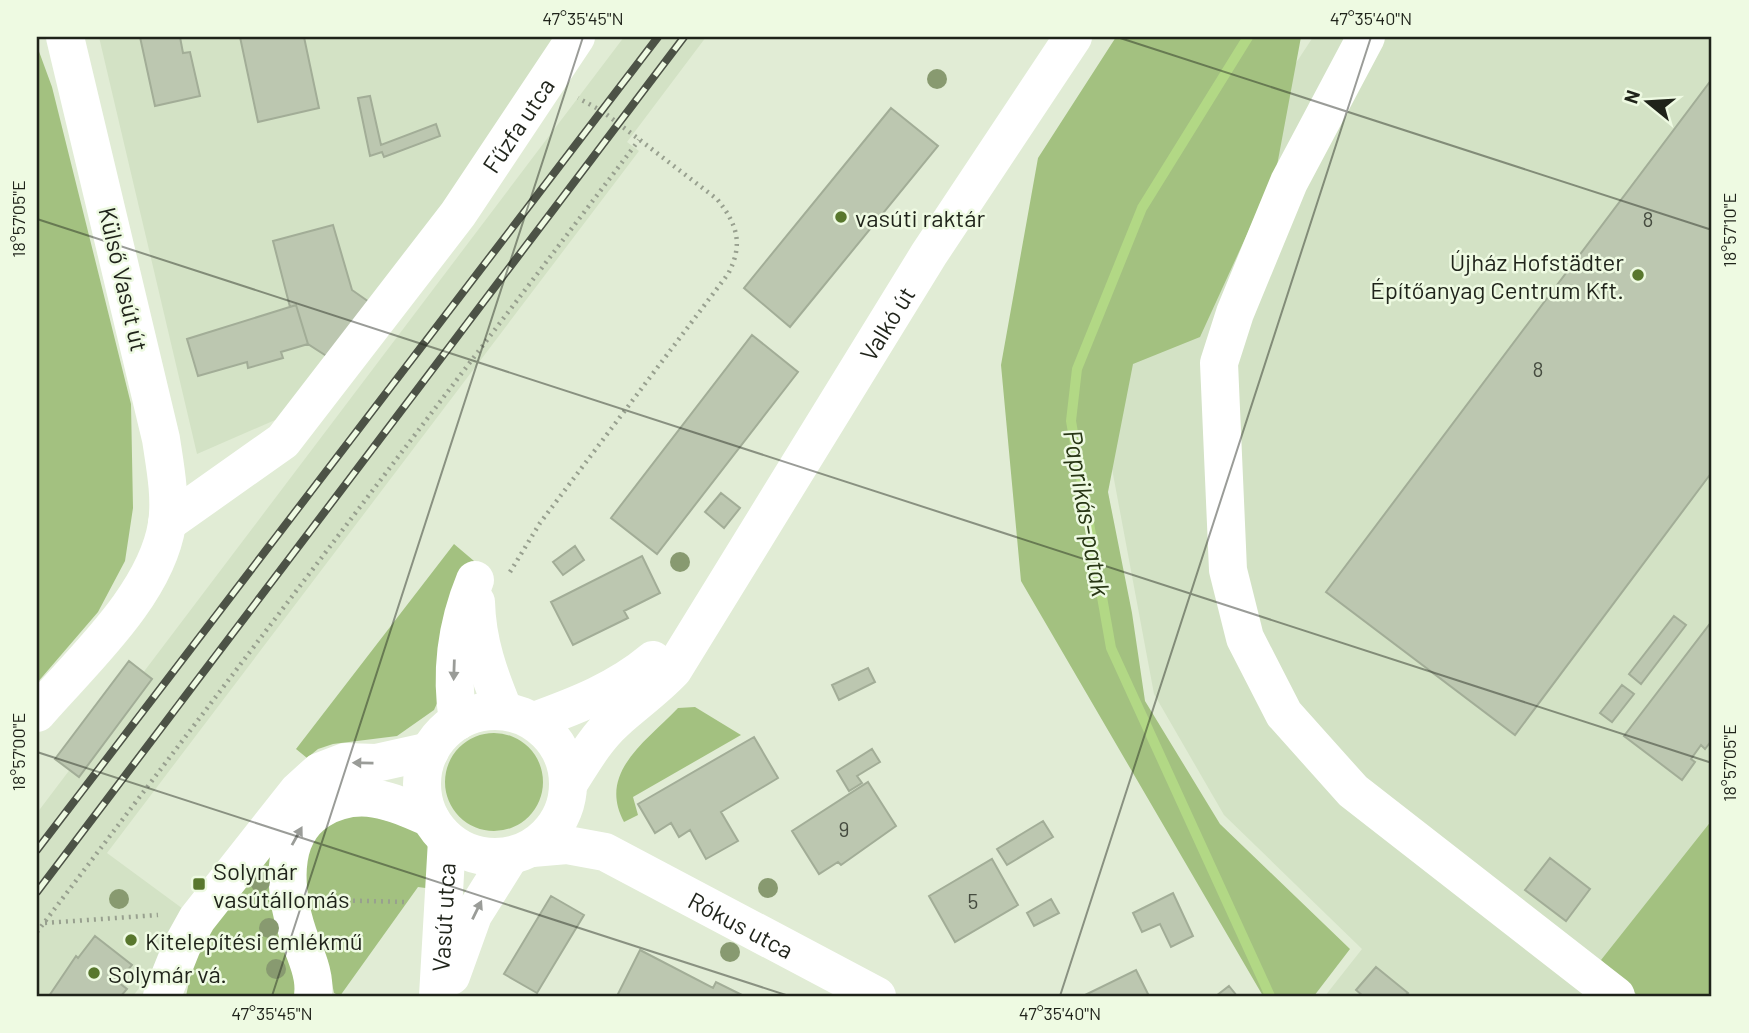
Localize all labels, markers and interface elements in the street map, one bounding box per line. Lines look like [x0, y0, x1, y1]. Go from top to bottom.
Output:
text: 47°35'45"N [542, 7, 624, 29]
text: 47°35'40"N [1330, 7, 1412, 29]
north arrow [1612, 66, 1682, 136]
street label: Fűzfa utca [475, 72, 560, 178]
text: N [1618, 87, 1644, 106]
text: 18°57'05"E [7, 180, 29, 258]
text: 18°57'10"E [1718, 193, 1740, 267]
place label: vasúti raktár [855, 203, 985, 232]
street label: Külső Vasút út [93, 204, 155, 354]
house number: 8 [1643, 206, 1653, 231]
marker: vasúti raktár [833, 209, 849, 225]
place label: Újház Hofstädter Építőanyag Centrum Kft. [1370, 247, 1624, 304]
marker: Újház Hofstädter Építőanyag Centrum Kft. [1630, 267, 1646, 283]
street label: Valkó út [853, 281, 920, 366]
house number: 8 [1533, 356, 1543, 381]
water label: Paprikás-patak [1058, 427, 1118, 599]
one-way arrow [448, 659, 460, 681]
text: 18°57'00"E [7, 713, 29, 791]
text: 18°57'05"E [1718, 724, 1740, 802]
one-way arrow [352, 757, 374, 769]
house number: 9 [839, 816, 849, 841]
one-way arrow [291, 826, 303, 845]
place label: Solymár vasútállomás [213, 856, 350, 913]
street label: Vasút utca [425, 862, 460, 973]
marker: Solymár vasútállomás [191, 876, 207, 892]
street label: Rókus utca [684, 884, 799, 964]
house number: 5 [968, 888, 978, 913]
one-way arrow [471, 900, 483, 920]
place label: Kitelepítési emlékmű [145, 926, 363, 955]
marker: Kitelepítési emlékmű [123, 932, 139, 948]
place label: Solymár vá. [108, 959, 227, 988]
marker: Solymár vá. [86, 965, 102, 981]
text: 47°35'45"N [231, 1002, 313, 1024]
text: 47°35'40"N [1019, 1002, 1101, 1024]

